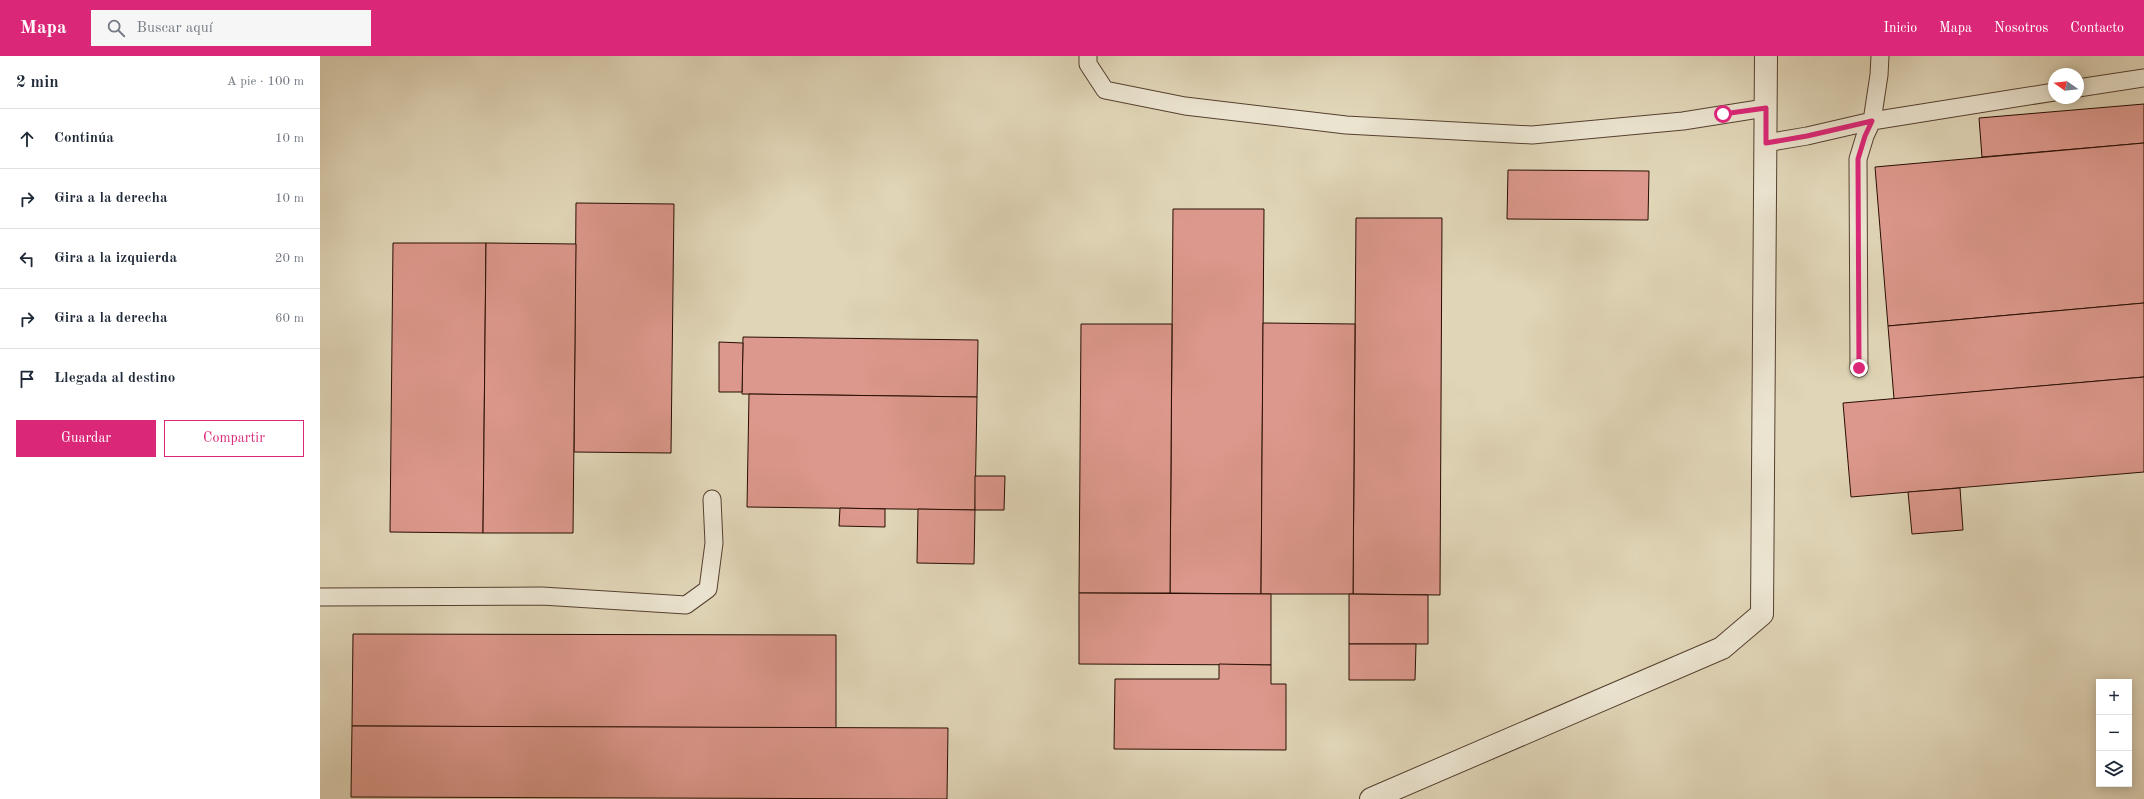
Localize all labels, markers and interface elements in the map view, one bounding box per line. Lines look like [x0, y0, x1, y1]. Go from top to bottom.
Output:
search box [91, 10, 371, 46]
icon: search [105, 17, 127, 39]
text: Mapa [20, 19, 67, 38]
text: Buscar aquí [137, 21, 213, 36]
text: Inicio [1883, 21, 1917, 35]
text: Mapa [1939, 21, 1972, 35]
text: Nosotros [1994, 21, 2048, 35]
text: Contacto [2070, 21, 2124, 35]
north arrow [2048, 68, 2084, 104]
text: 2 min [16, 74, 59, 91]
text: A pie · 100 m [227, 75, 304, 88]
route start [1714, 105, 1732, 123]
icon: ahead [16, 128, 38, 150]
text: Continúa [54, 131, 114, 146]
text: 10 m [275, 132, 304, 145]
icon: right [16, 188, 38, 210]
text: Gira a la derecha [54, 191, 168, 206]
text: 10 m [275, 192, 304, 205]
icon: left [16, 248, 38, 270]
text: Gira a la izquierda [54, 251, 177, 266]
text: 20 m [275, 252, 304, 265]
icon: right [16, 308, 38, 330]
text: Gira a la derecha [54, 311, 168, 326]
text: 60 m [275, 312, 304, 325]
route end [1850, 359, 1868, 377]
icon: arrive [16, 368, 38, 390]
text: Llegada al destino [54, 371, 175, 386]
button: Guardar [16, 420, 156, 457]
button: Compartir [164, 420, 304, 457]
map controls [2096, 679, 2132, 787]
button: + [2096, 679, 2132, 715]
button: − [2096, 715, 2132, 751]
button: layers [2096, 751, 2132, 787]

